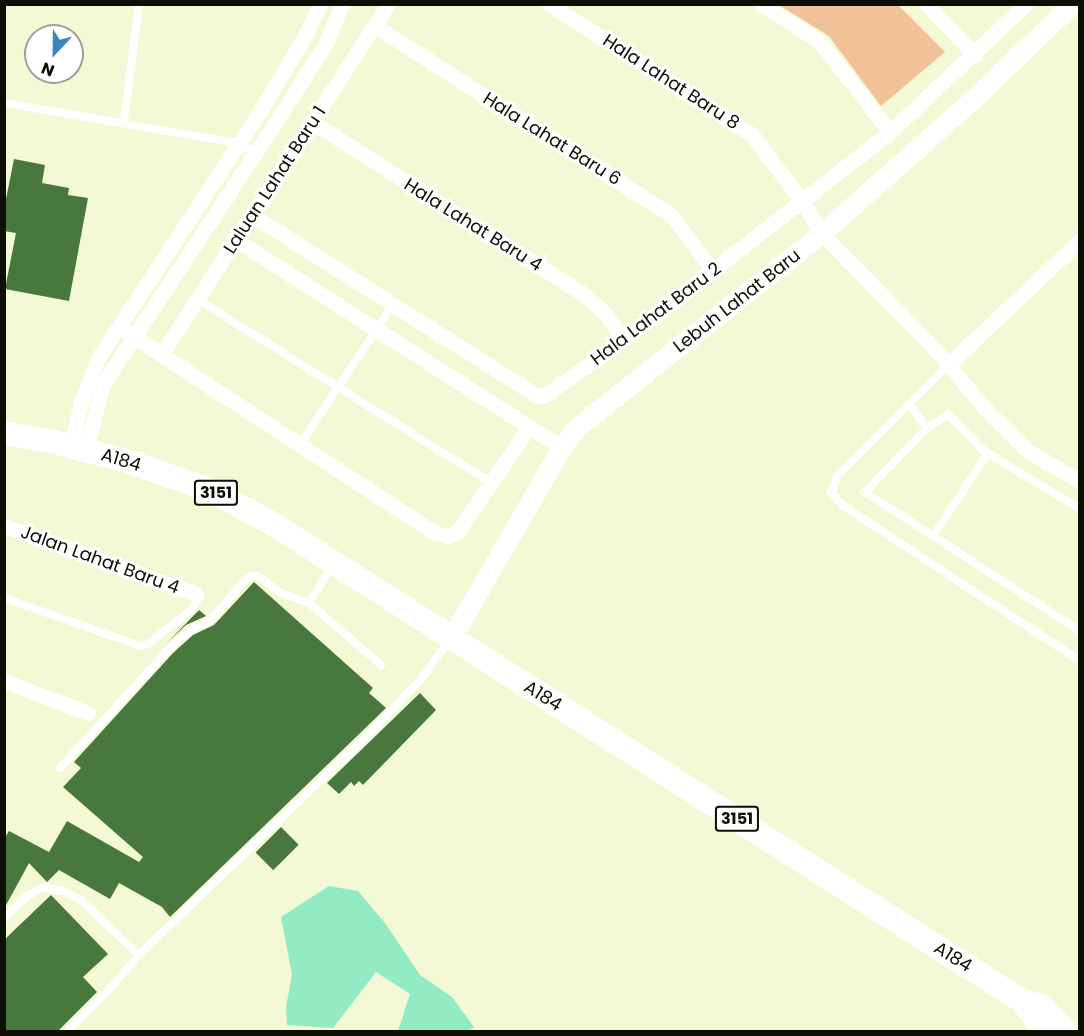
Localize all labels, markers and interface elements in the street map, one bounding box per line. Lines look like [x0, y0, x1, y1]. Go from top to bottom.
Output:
north arrow [24, 24, 84, 84]
street label: Hala Lahat Baru 8 [599, 30, 743, 134]
text: N [38, 56, 58, 82]
street label: Hala Lahat Baru 6 [479, 88, 625, 190]
street label: Laluan Lahat Baru 1 [219, 102, 331, 258]
street label: Hala Lahat Baru 4 [400, 174, 546, 276]
street label: Lebuh Lahat Baru [669, 245, 805, 357]
street label: Hala Lahat Baru 2 [587, 258, 725, 370]
street label: A184 [98, 444, 144, 476]
road number: 3151 [194, 480, 238, 506]
street label: Jalan Lahat Baru 4 [18, 521, 182, 599]
street label: A184 [520, 676, 566, 716]
road number: 3151 [714, 806, 760, 832]
street label: A184 [930, 937, 976, 977]

